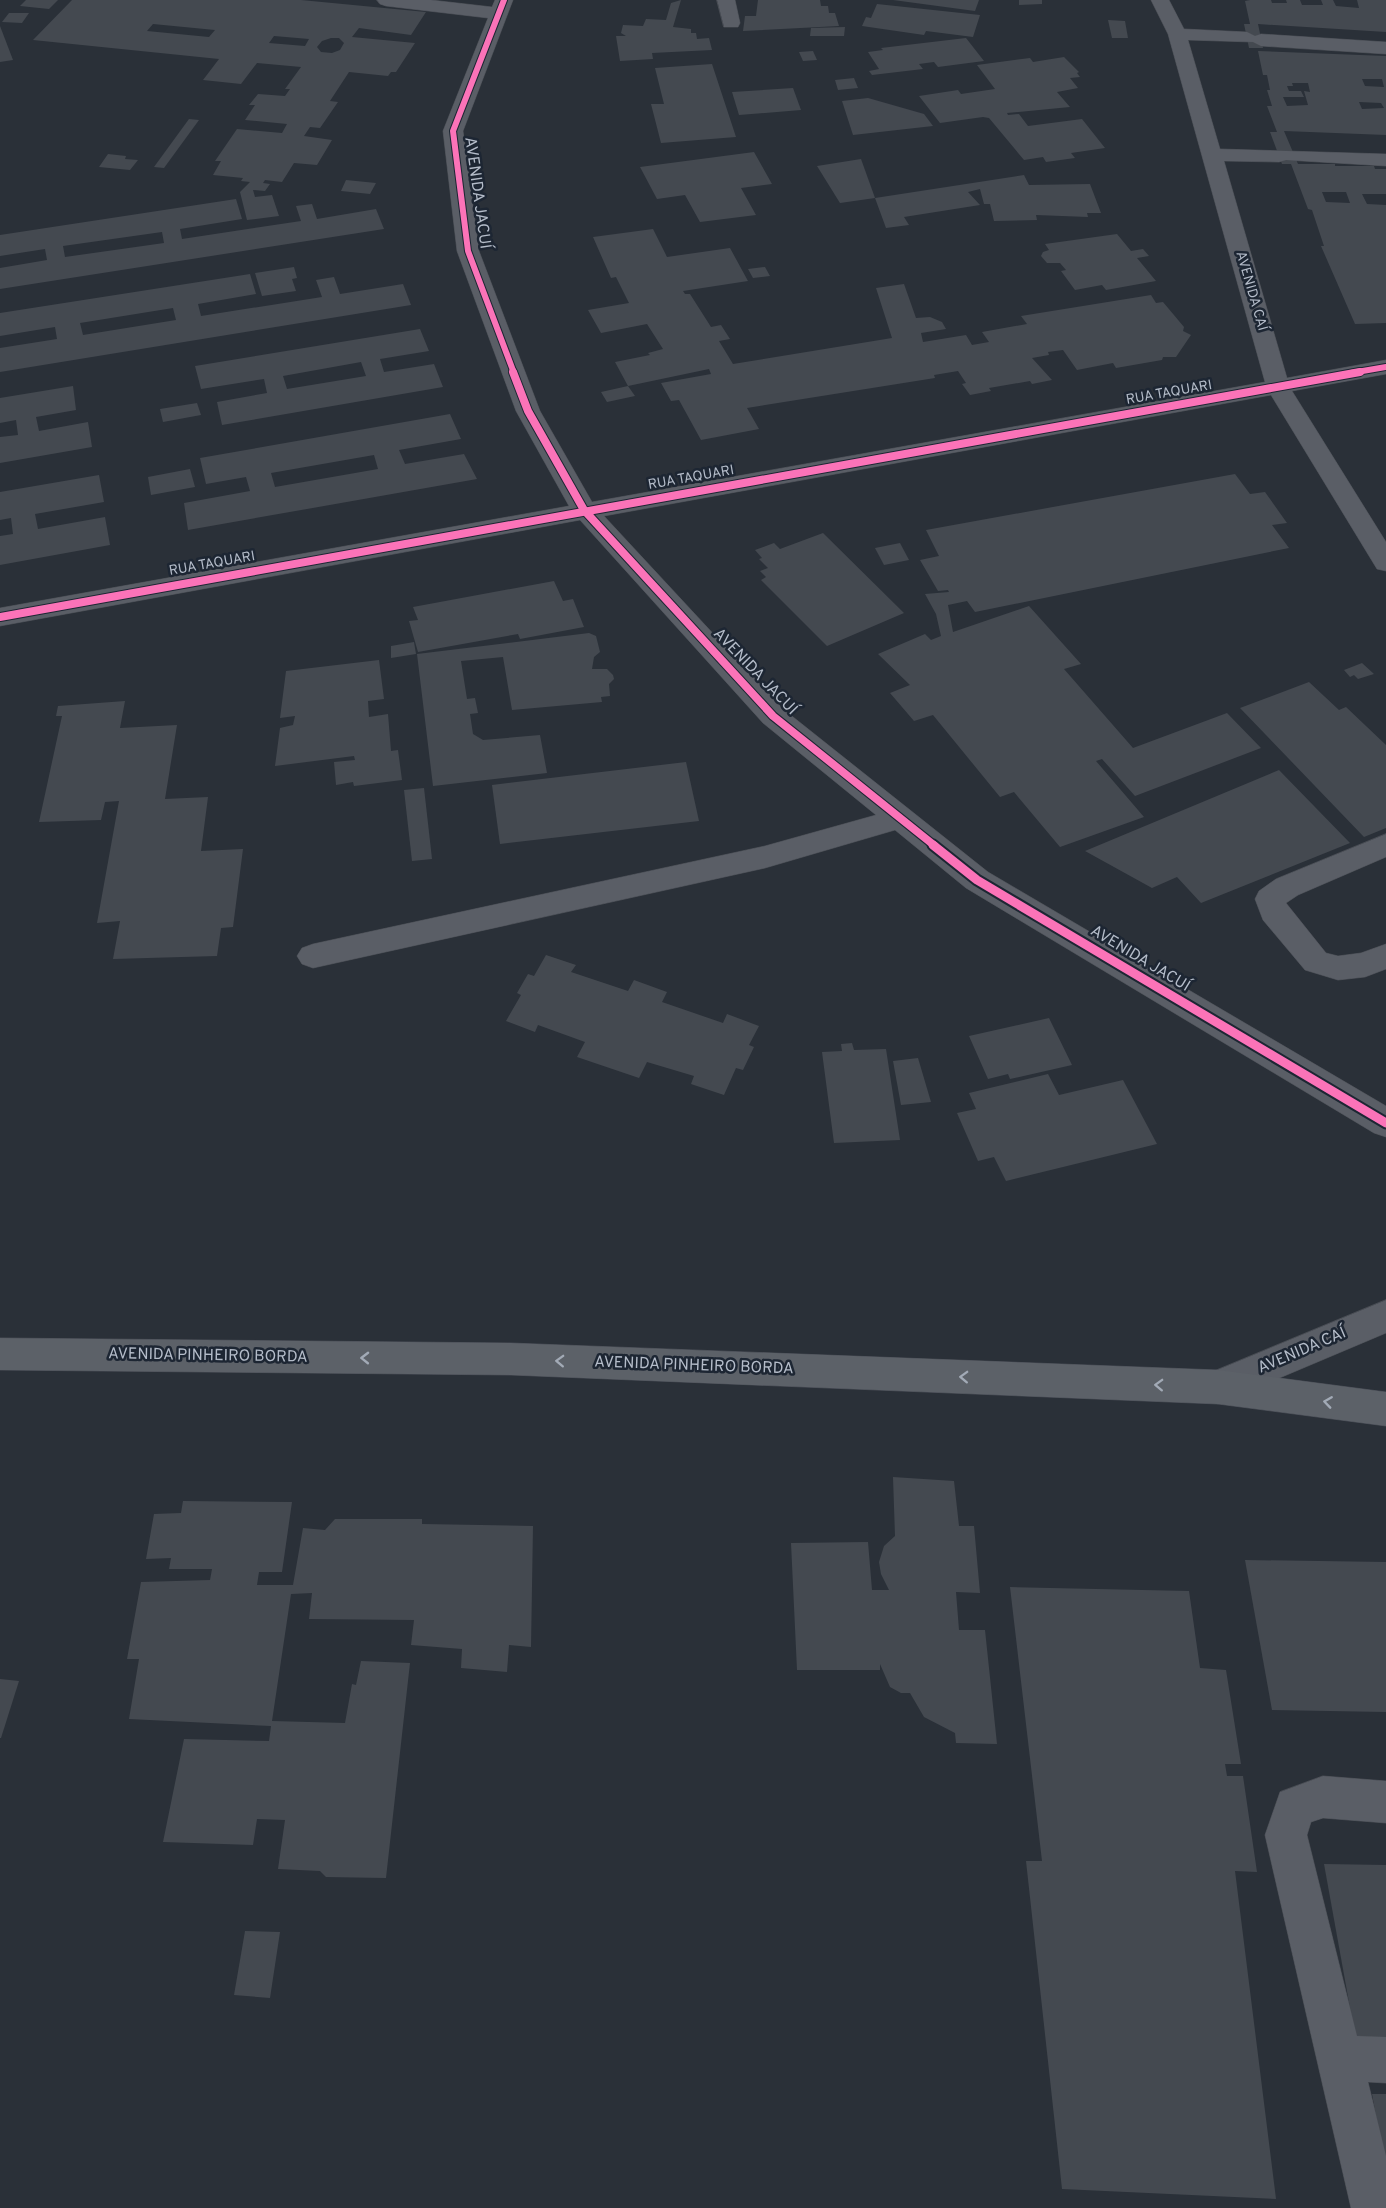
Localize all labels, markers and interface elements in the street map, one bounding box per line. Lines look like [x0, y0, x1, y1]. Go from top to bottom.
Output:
street label: AVENIDA JACUÍ [459, 135, 497, 252]
street label: AVENIDA CAÍ [1231, 249, 1272, 334]
street label: RUA TAQUARI [1125, 377, 1213, 409]
street label: RUA TAQUARI [647, 462, 735, 494]
street label: RUA TAQUARI [168, 548, 256, 580]
street label: AVENIDA JACUÍ [709, 623, 804, 721]
street label: AVENIDA JACUÍ [1086, 920, 1196, 997]
street label: AVENIDA CAÍ [1254, 1321, 1351, 1379]
street label: AVENIDA PINHEIRO BORDA [108, 1344, 308, 1368]
one-way arrow [360, 1352, 369, 1364]
street label: AVENIDA PINHEIRO BORDA [594, 1353, 794, 1379]
one-way arrow [555, 1355, 564, 1367]
one-way arrow [960, 1371, 969, 1383]
one-way arrow [1155, 1378, 1164, 1391]
one-way arrow [1323, 1396, 1333, 1408]

